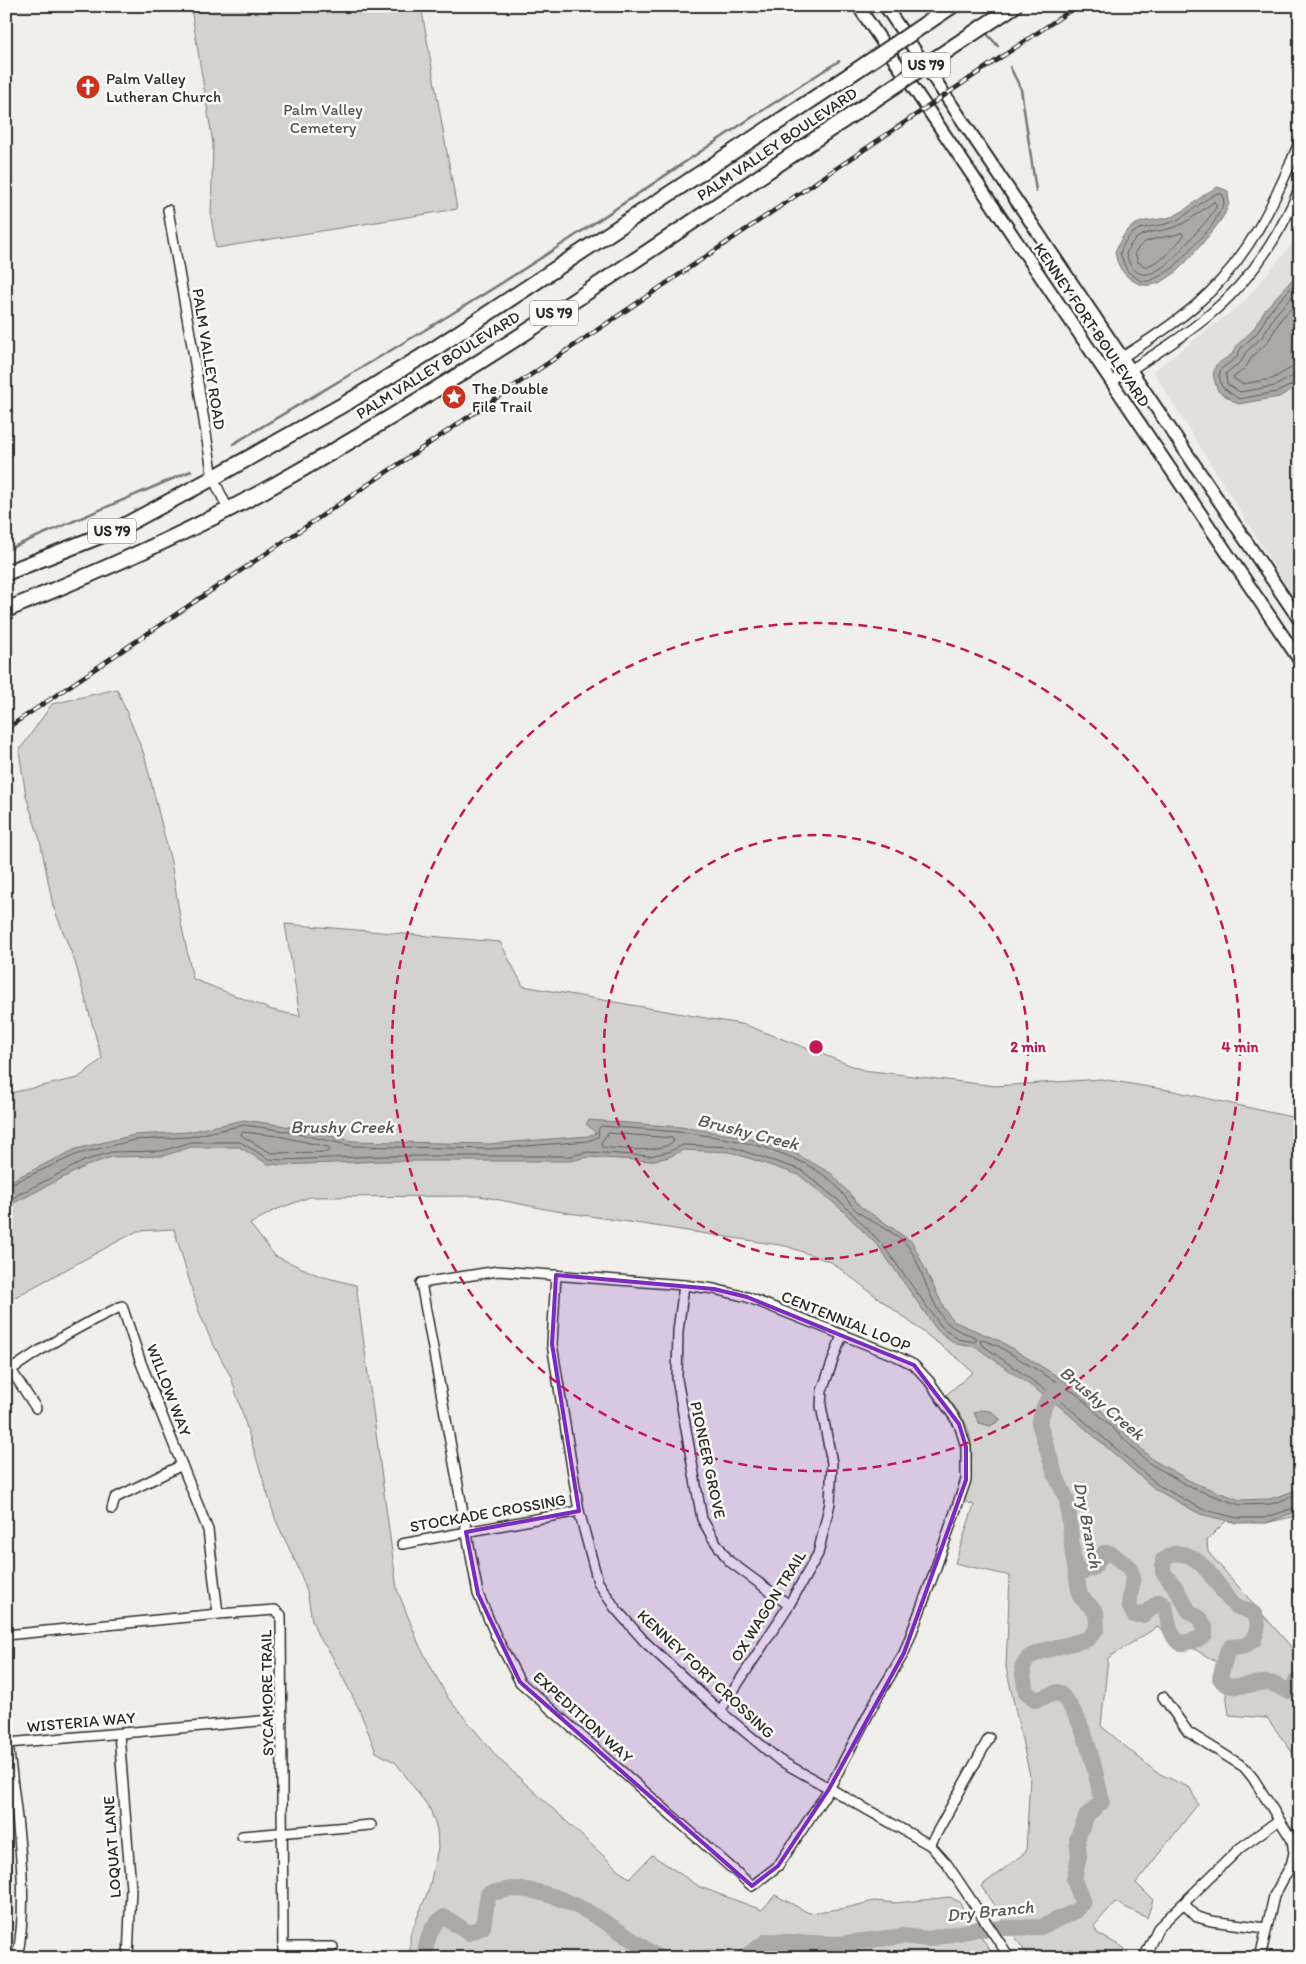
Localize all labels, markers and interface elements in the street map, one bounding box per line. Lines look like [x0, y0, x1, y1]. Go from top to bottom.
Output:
road number: US 79 [902, 52, 950, 78]
place label: Palm Valley Lutheran Church [106, 69, 221, 106]
church icon: Palm Valley Lutheran Church [75, 74, 101, 100]
street label: PALM VALLEY BOULEVARD [693, 83, 861, 205]
park label: Palm Valley Cemetery [283, 100, 363, 137]
street label: KENNEY FORT BOULEVARD [1030, 239, 1154, 411]
street label: PALM VALLEY ROAD [188, 287, 230, 431]
road number: US 79 [530, 300, 578, 326]
street label: PALM VALLEY BOULEVARD [353, 307, 523, 423]
place label: The Double File Trail [472, 379, 548, 416]
place icon: The Double File Trail [441, 384, 467, 410]
road number: US 79 [88, 518, 136, 544]
centre of rings [807, 1038, 825, 1056]
text: 2 min [1010, 1038, 1047, 1056]
text: 4 min [1222, 1038, 1259, 1056]
water label: Brushy Creek [695, 1109, 803, 1156]
water label: Brushy Creek [290, 1116, 395, 1138]
street label: CENTENNIAL LOOP [779, 1286, 913, 1356]
street label: WILLOW WAY [143, 1341, 195, 1439]
water label: Brushy Creek [1055, 1361, 1150, 1446]
street label: PIONEER GROVE [686, 1400, 730, 1521]
water label: Dry Branch [1069, 1480, 1107, 1570]
street label: STOCKADE CROSSING [408, 1490, 568, 1536]
street label: OX WAGON TRAIL [726, 1547, 810, 1665]
street label: KENNEY FORT CROSSING [634, 1606, 778, 1742]
street label: SYCAMORE TRAIL [256, 1630, 278, 1756]
street label: EXPEDITION WAY [529, 1667, 637, 1767]
street label: WISTERIA WAY [26, 1708, 136, 1736]
street label: LOQUAT LANE [99, 1795, 125, 1899]
water label: Dry Branch [945, 1895, 1035, 1927]

